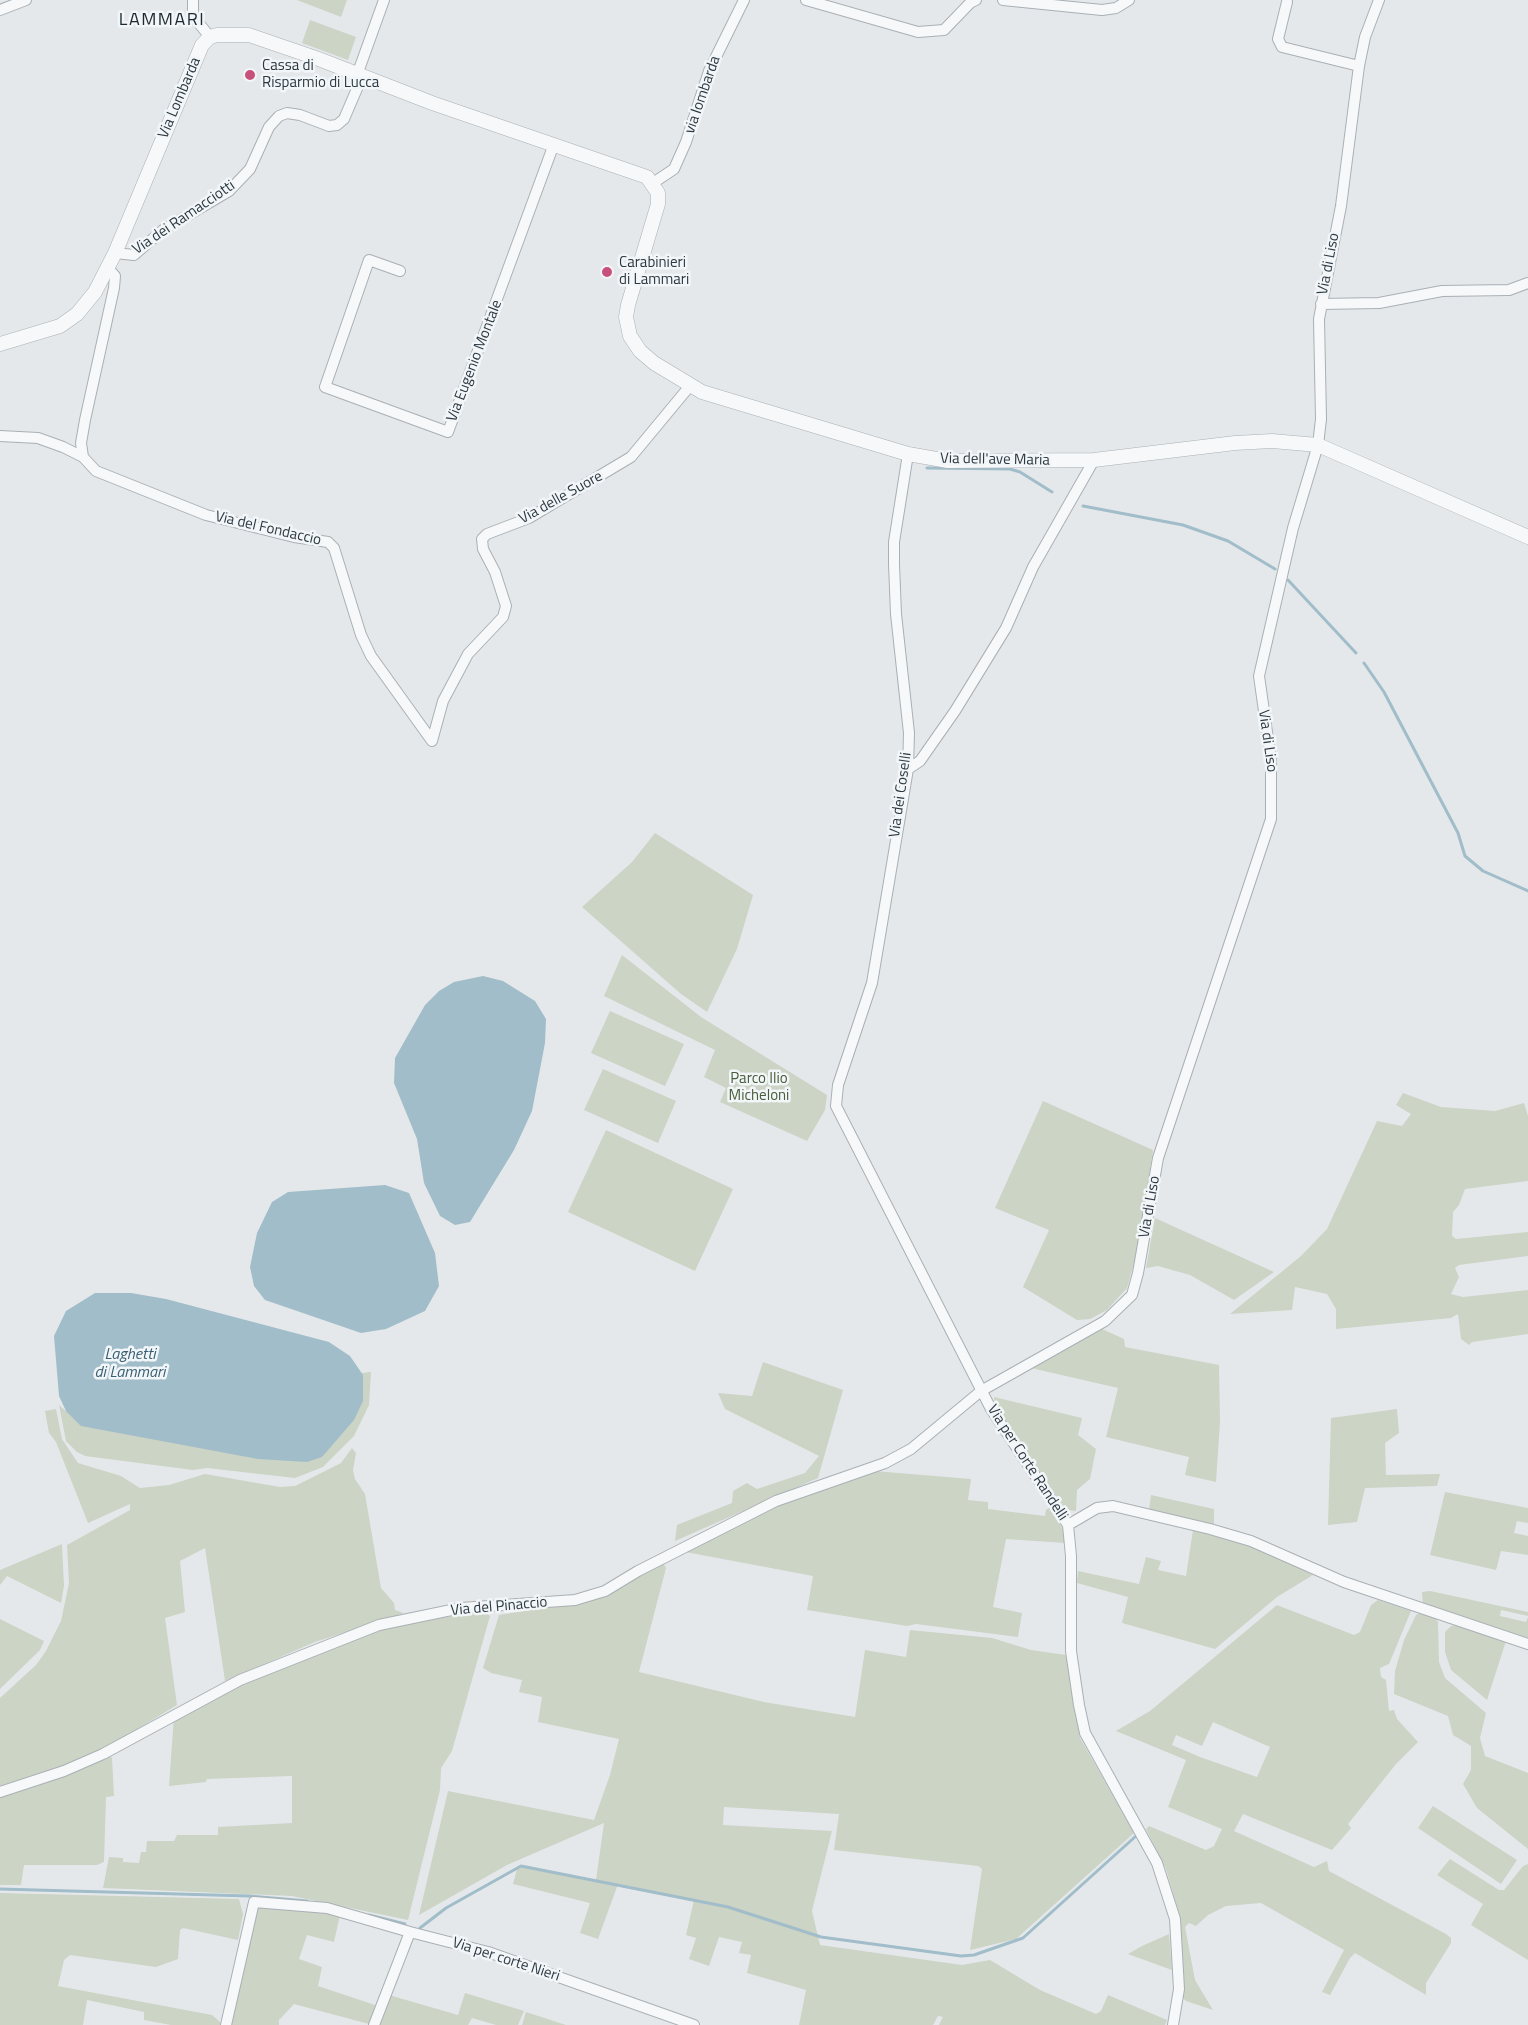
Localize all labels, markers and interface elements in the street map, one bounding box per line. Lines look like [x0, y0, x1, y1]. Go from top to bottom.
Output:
district label: LAMMARI [119, 10, 205, 32]
street label: via lombarda [681, 54, 725, 136]
street label: Via Lombarda [155, 55, 205, 141]
place label: Cassa di Risparmio di Lucca [262, 57, 379, 92]
marker: Cassa di Risparmio di Lucca [243, 68, 257, 82]
street label: Via dei Ramacciotti [129, 177, 239, 259]
street label: Via di Liso [1314, 232, 1344, 296]
place label: Carabinieri di Lammari [619, 254, 689, 289]
marker: Carabinieri di Lammari [600, 265, 614, 279]
street label: Via Eugenio Montale [443, 298, 507, 424]
street label: Via dell'ave Maria [940, 450, 1050, 470]
street label: Via delle Suore [516, 468, 606, 528]
street label: Via del Fondaccio [213, 508, 323, 550]
street label: Via di Liso [1254, 709, 1280, 773]
street label: Via dei Coselli [886, 751, 916, 839]
park label: Parco Ilio Micheloni [729, 1070, 789, 1105]
street label: Via di Liso [1136, 1175, 1164, 1239]
water label: Laghetti di Lammari [95, 1345, 165, 1383]
street label: Via per Corte Randelli [983, 1402, 1071, 1524]
street label: Via del Pinaccio [450, 1594, 548, 1620]
street label: Via per corte Nieri [450, 1934, 562, 1986]

